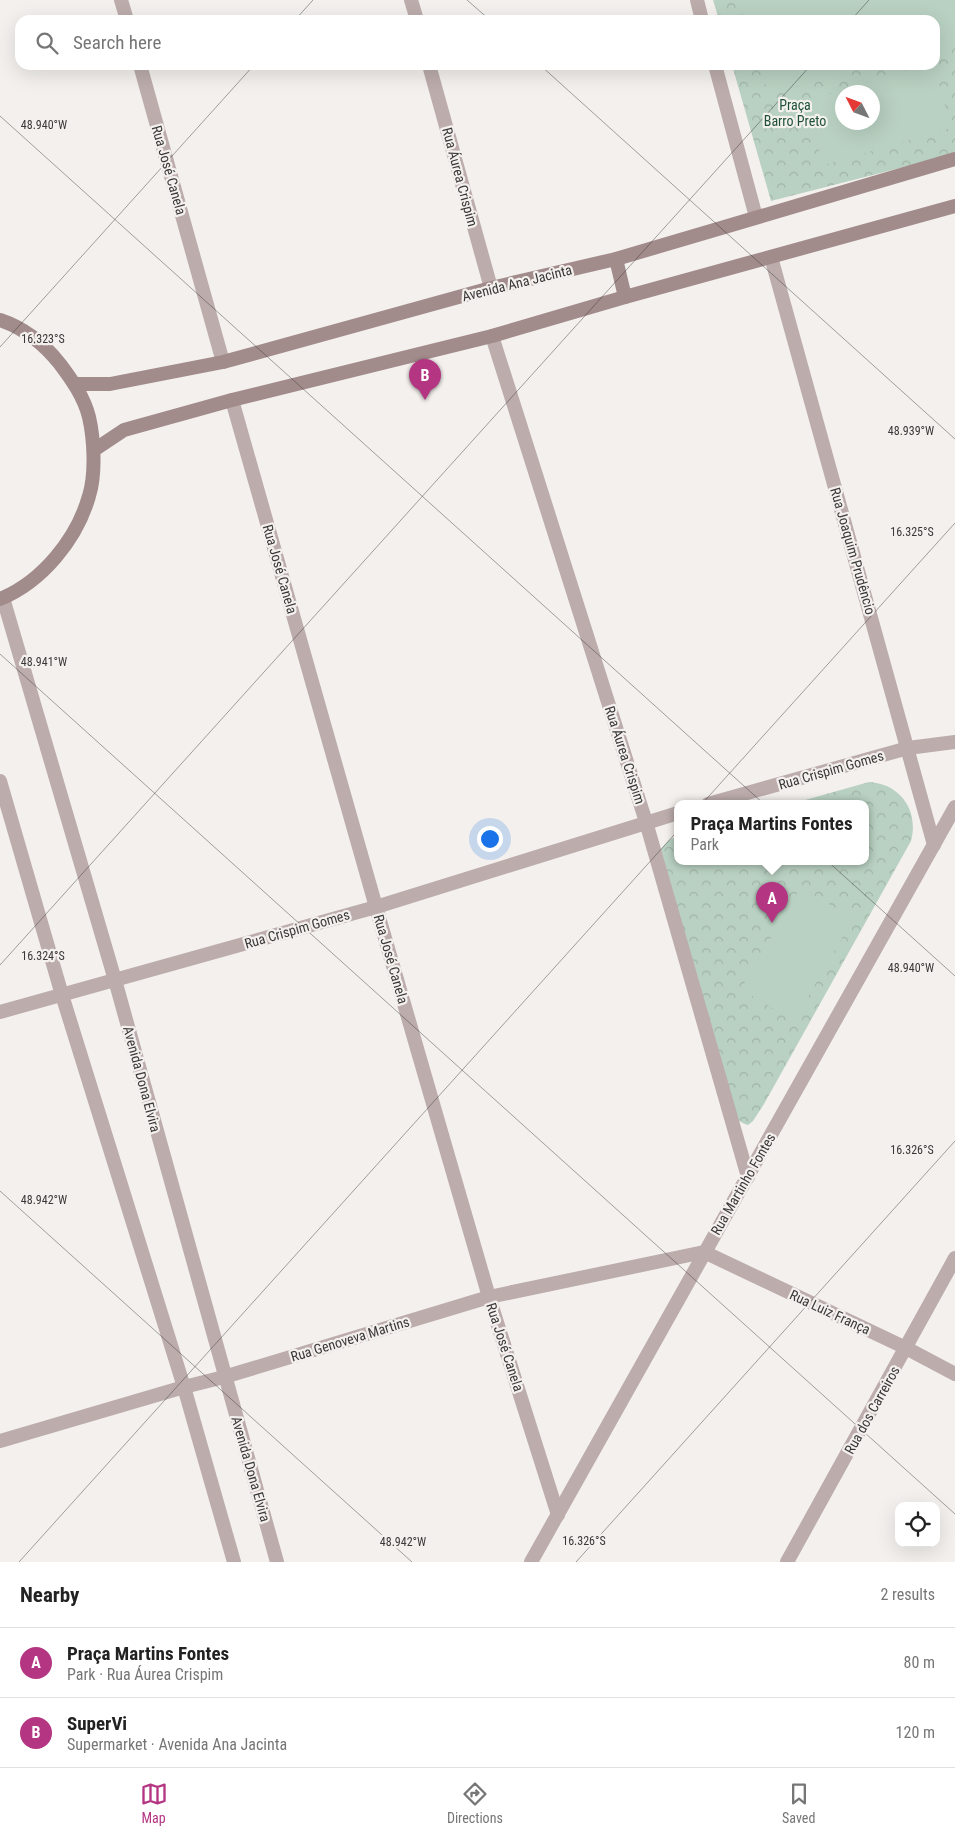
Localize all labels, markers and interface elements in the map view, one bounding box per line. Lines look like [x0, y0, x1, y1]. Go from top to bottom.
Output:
search box [15, 15, 940, 70]
icon: search [33, 29, 61, 57]
text: Search here [73, 31, 161, 54]
north arrow [835, 85, 880, 130]
park label: Praça Barro Preto [764, 97, 826, 129]
text: 48.940°W [21, 118, 67, 132]
street label: Rua José Canela [149, 124, 189, 216]
street label: Rua Áurea Crispim [439, 125, 482, 228]
street label: Avenida Ana Jacinta [460, 262, 574, 304]
text: 16.323°S [21, 332, 65, 346]
pin: B [409, 359, 441, 400]
text: 48.939°W [888, 424, 934, 438]
street label: Rua Joaquim Prudêncio [827, 486, 879, 616]
street label: Rua José Canela [260, 523, 300, 615]
text: 16.325°S [890, 525, 934, 539]
text: 48.941°W [21, 655, 67, 669]
street label: Rua Áurea Crispim [602, 704, 649, 806]
street label: Rua Crispim Gomes [777, 747, 885, 793]
popup [674, 800, 869, 865]
text: Praça Martins Fontes [690, 812, 853, 835]
your location [477, 826, 503, 852]
text: Park [690, 835, 719, 854]
pin: A [756, 882, 788, 923]
street label: Rua Crispim Gomes [243, 906, 351, 952]
street label: Rua José Canela [371, 913, 411, 1005]
text: 16.324°S [21, 949, 65, 963]
text: 48.940°W [888, 961, 934, 975]
street label: Avenida Dona Elvira [120, 1024, 164, 1134]
street label: Rua Martinho Fontes [707, 1130, 779, 1238]
text: 16.326°S [890, 1143, 934, 1157]
text: 48.942°W [21, 1193, 67, 1207]
street label: Rua Luiz França [787, 1286, 873, 1338]
street label: Rua José Canela [483, 1301, 527, 1393]
street label: Rua Genoveva Martins [289, 1313, 411, 1365]
street label: Rua dos Carreiros [841, 1363, 903, 1457]
street label: Avenida Dona Elvira [228, 1414, 274, 1524]
map controls [895, 1502, 940, 1547]
button: locate [895, 1502, 940, 1547]
text: 16.326°S [562, 1534, 606, 1548]
text: 48.942°W [380, 1535, 426, 1549]
text: Nearby [20, 1583, 79, 1607]
text: 2 results [880, 1585, 935, 1604]
text: Praça Martins Fontes [67, 1642, 229, 1665]
text: A [31, 1653, 41, 1672]
text: 80 m [903, 1653, 935, 1672]
text: Park · Rua Áurea Crispim [67, 1665, 223, 1684]
text: SuperVi [67, 1712, 127, 1735]
text: B [32, 1723, 40, 1742]
text: 120 m [896, 1723, 935, 1742]
text: Supermarket · Avenida Ana Jacinta [67, 1735, 287, 1754]
tab: Map [140, 1780, 168, 1826]
tab: Directions [447, 1780, 503, 1826]
tab: Saved [782, 1780, 815, 1826]

